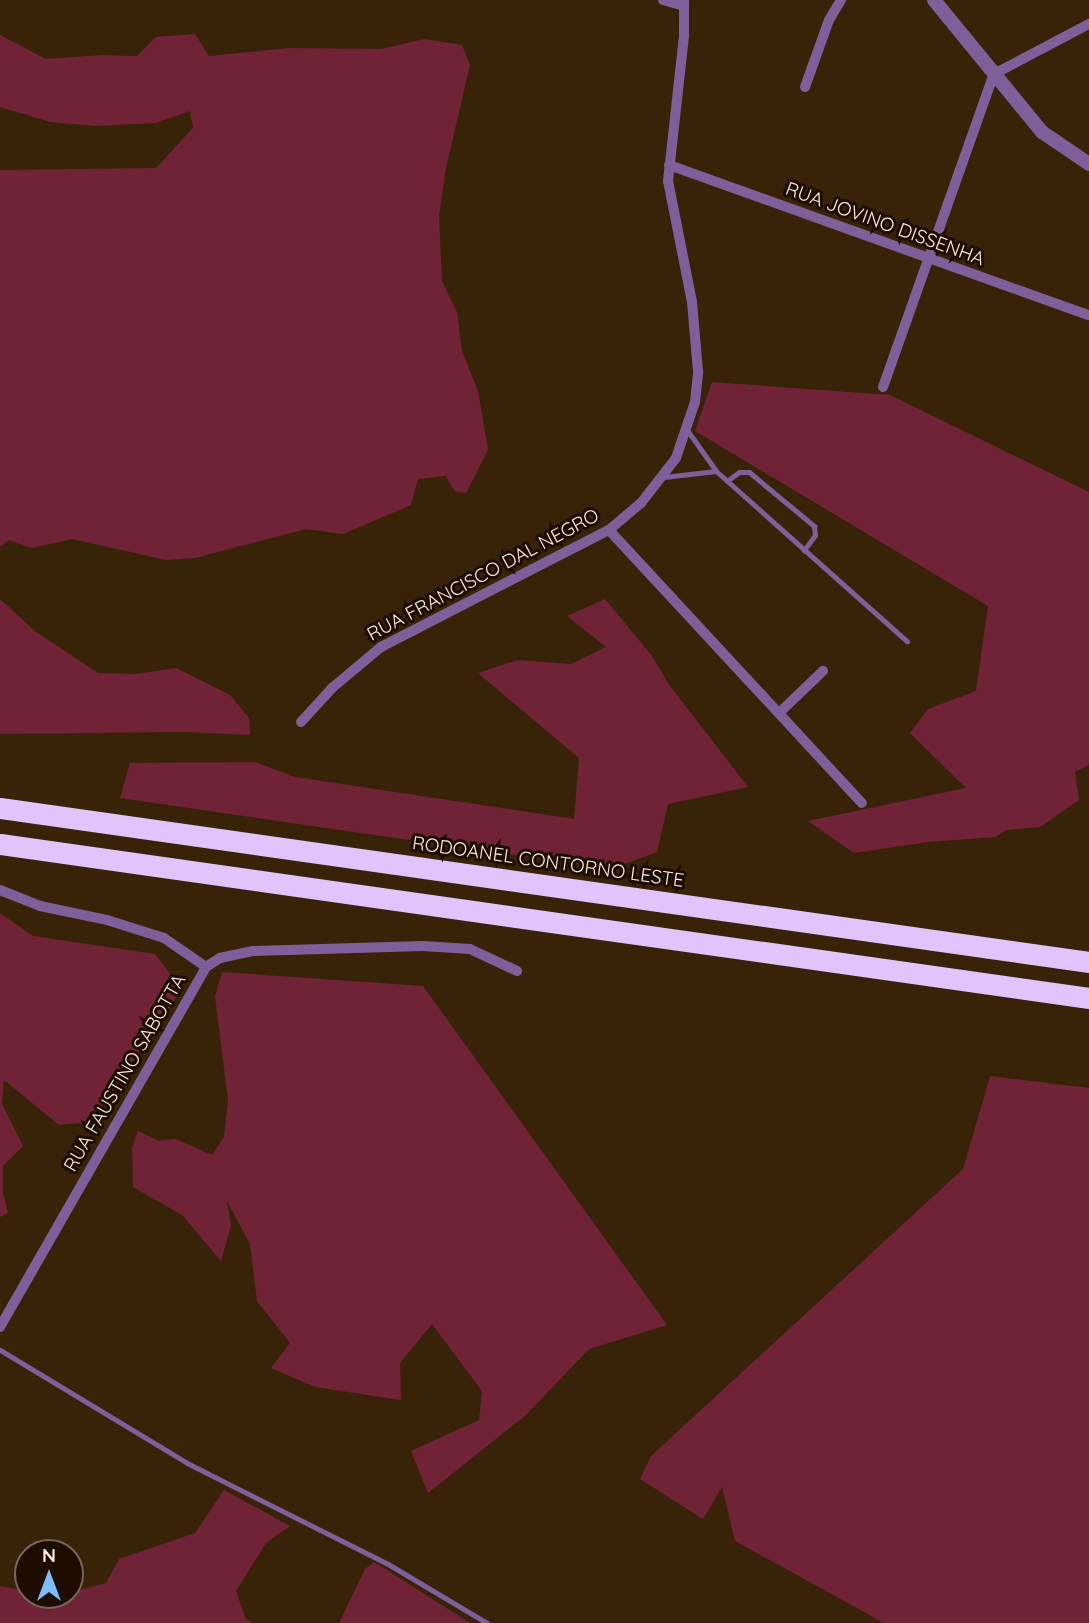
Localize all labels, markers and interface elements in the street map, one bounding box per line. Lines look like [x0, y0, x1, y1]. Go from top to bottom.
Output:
street label: RUA JOVINO DISSENHA [782, 177, 988, 271]
street label: RUA FRANCISCO DAL NEGRO [363, 504, 603, 646]
street label: RODOANEL CONTORNO LESTE [411, 832, 685, 892]
street label: RUA FAUSTINO SABOTTA [59, 970, 191, 1176]
north arrow [14, 1539, 84, 1609]
text: N [42, 1543, 56, 1567]

